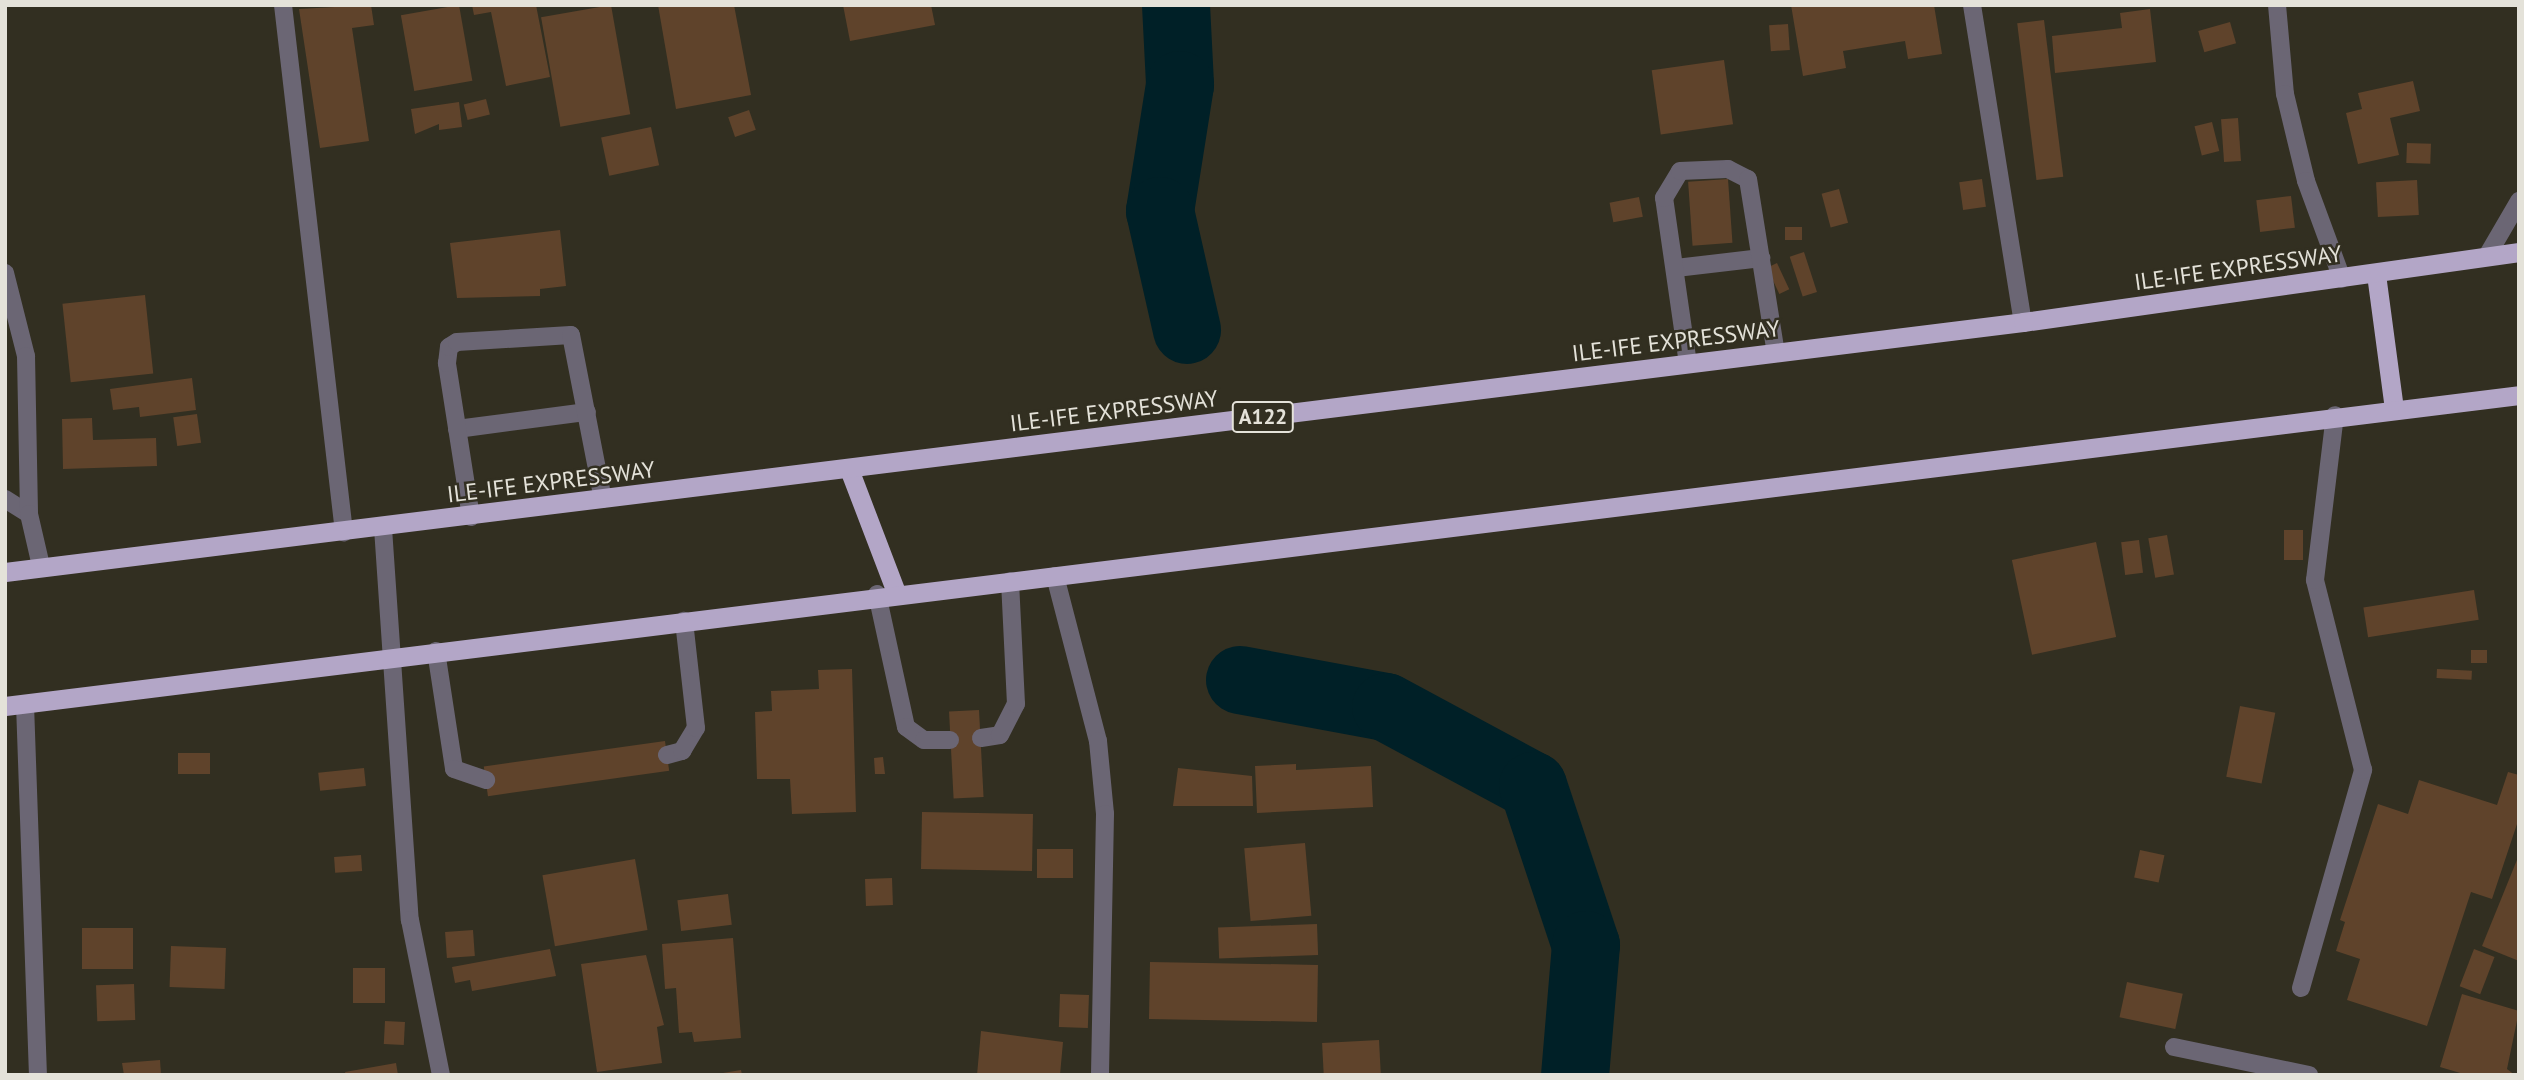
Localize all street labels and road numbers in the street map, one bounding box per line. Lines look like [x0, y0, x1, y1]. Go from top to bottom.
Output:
street label: ILE-IFE EXPRESSWAY [2132, 240, 2344, 296]
street label: ILE-IFE EXPRESSWAY [1570, 315, 1782, 367]
street label: ILE-IFE EXPRESSWAY [1008, 385, 1220, 437]
road number: A122 [1232, 400, 1294, 434]
street label: ILE-IFE EXPRESSWAY [445, 456, 657, 508]

